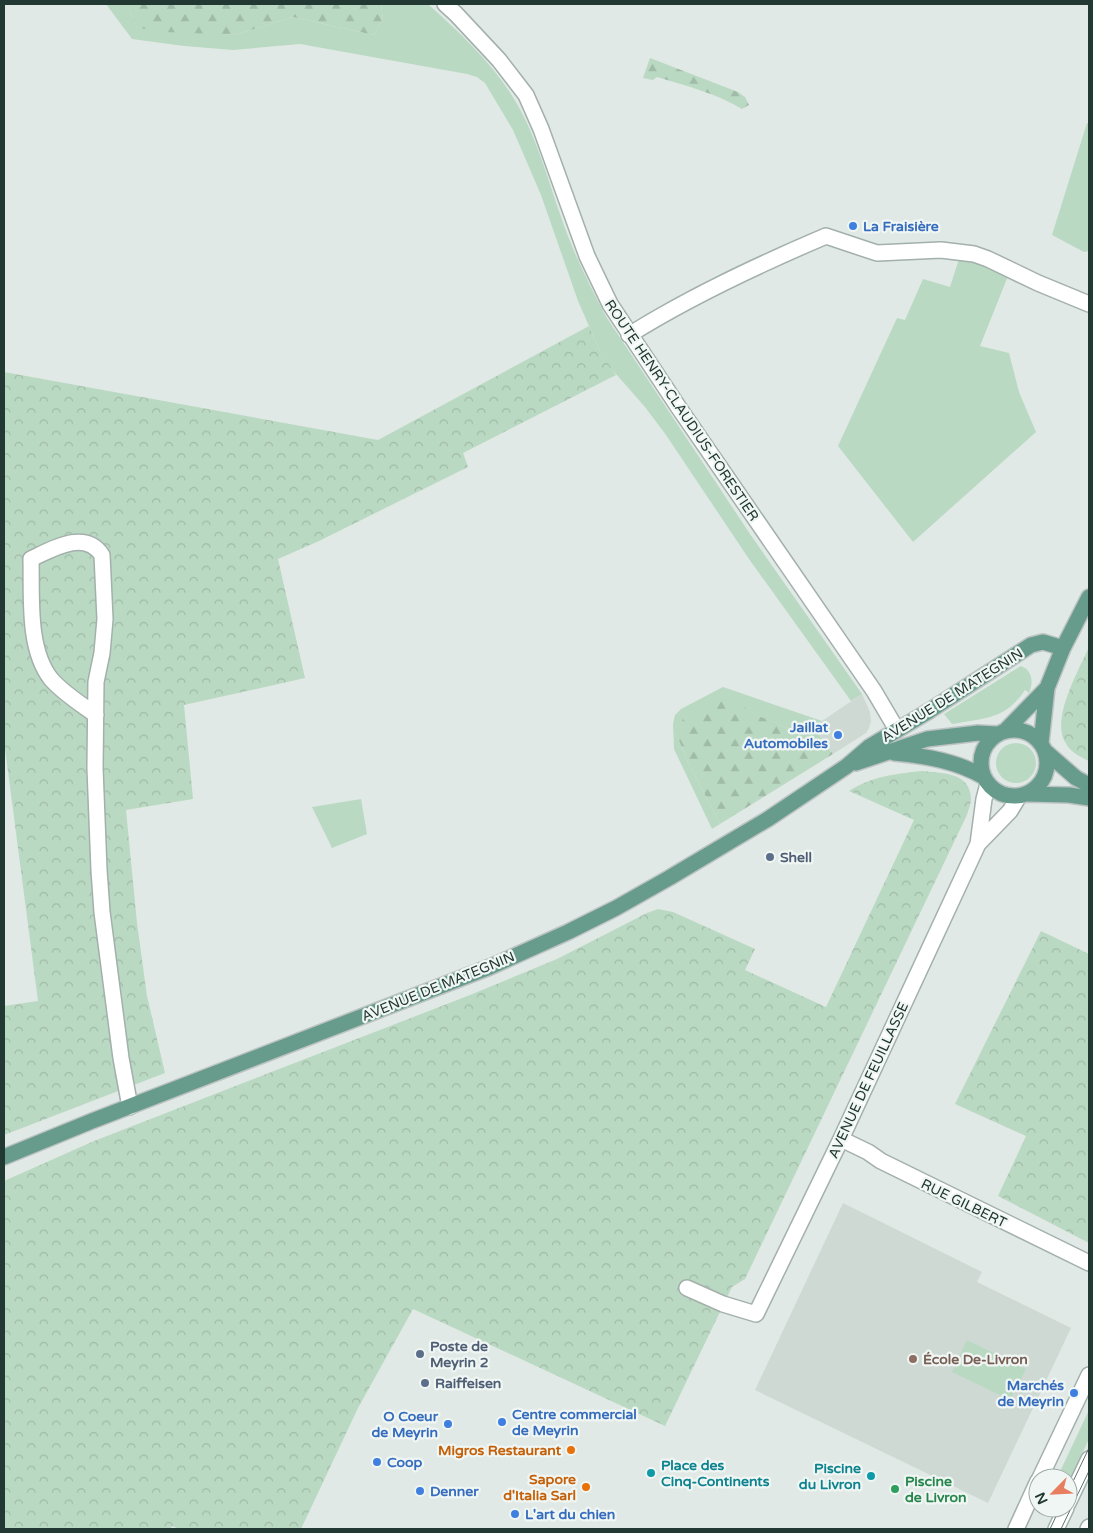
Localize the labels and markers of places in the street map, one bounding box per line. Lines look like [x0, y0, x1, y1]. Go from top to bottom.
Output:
place label: La Fraisière [863, 218, 939, 235]
marker: La Fraisière [847, 220, 859, 232]
place label: Jaillat Automobiles [744, 719, 829, 752]
marker: Jaillat Automobiles [832, 729, 844, 741]
place label: Shell [780, 849, 812, 866]
marker: Shell [764, 851, 776, 863]
place label: Poste de Meyrin 2 [430, 1338, 489, 1371]
marker: Poste de Meyrin 2 [414, 1348, 426, 1360]
place label: École De-Livron [923, 1351, 1028, 1368]
marker: École De-Livron [907, 1353, 919, 1365]
place label: Raiffeisen [435, 1375, 501, 1392]
marker: Raiffeisen [419, 1377, 431, 1389]
place label: Marchés de Meyrin [998, 1377, 1064, 1410]
marker: Marchés de Meyrin [1068, 1387, 1080, 1399]
place label: Centre commercial de Meyrin [512, 1406, 637, 1439]
place label: O Coeur de Meyrin [372, 1408, 439, 1441]
marker: Centre commercial de Meyrin [496, 1416, 508, 1428]
marker: O Coeur de Meyrin [442, 1418, 454, 1430]
place label: Migros Restaurant [438, 1442, 562, 1459]
marker: Migros Restaurant [565, 1444, 577, 1456]
place label: Coop [387, 1454, 423, 1471]
marker: Coop [371, 1456, 383, 1468]
place label: Place des Cinq-Continents [661, 1457, 770, 1490]
place label: Piscine du Livron [799, 1460, 861, 1493]
marker: Place des Cinq-Continents [645, 1467, 657, 1479]
marker: Piscine du Livron [865, 1470, 877, 1482]
place label: Sapore d'Italia Sarl [503, 1471, 576, 1504]
place label: Piscine de Livron [905, 1473, 967, 1506]
marker: Sapore d'Italia Sarl [580, 1481, 592, 1493]
place label: Denner [430, 1483, 479, 1500]
marker: Piscine de Livron [889, 1483, 901, 1495]
marker: Denner [414, 1485, 426, 1497]
place label: L'art du chien [525, 1506, 615, 1523]
marker: L'art du chien [509, 1508, 521, 1520]

